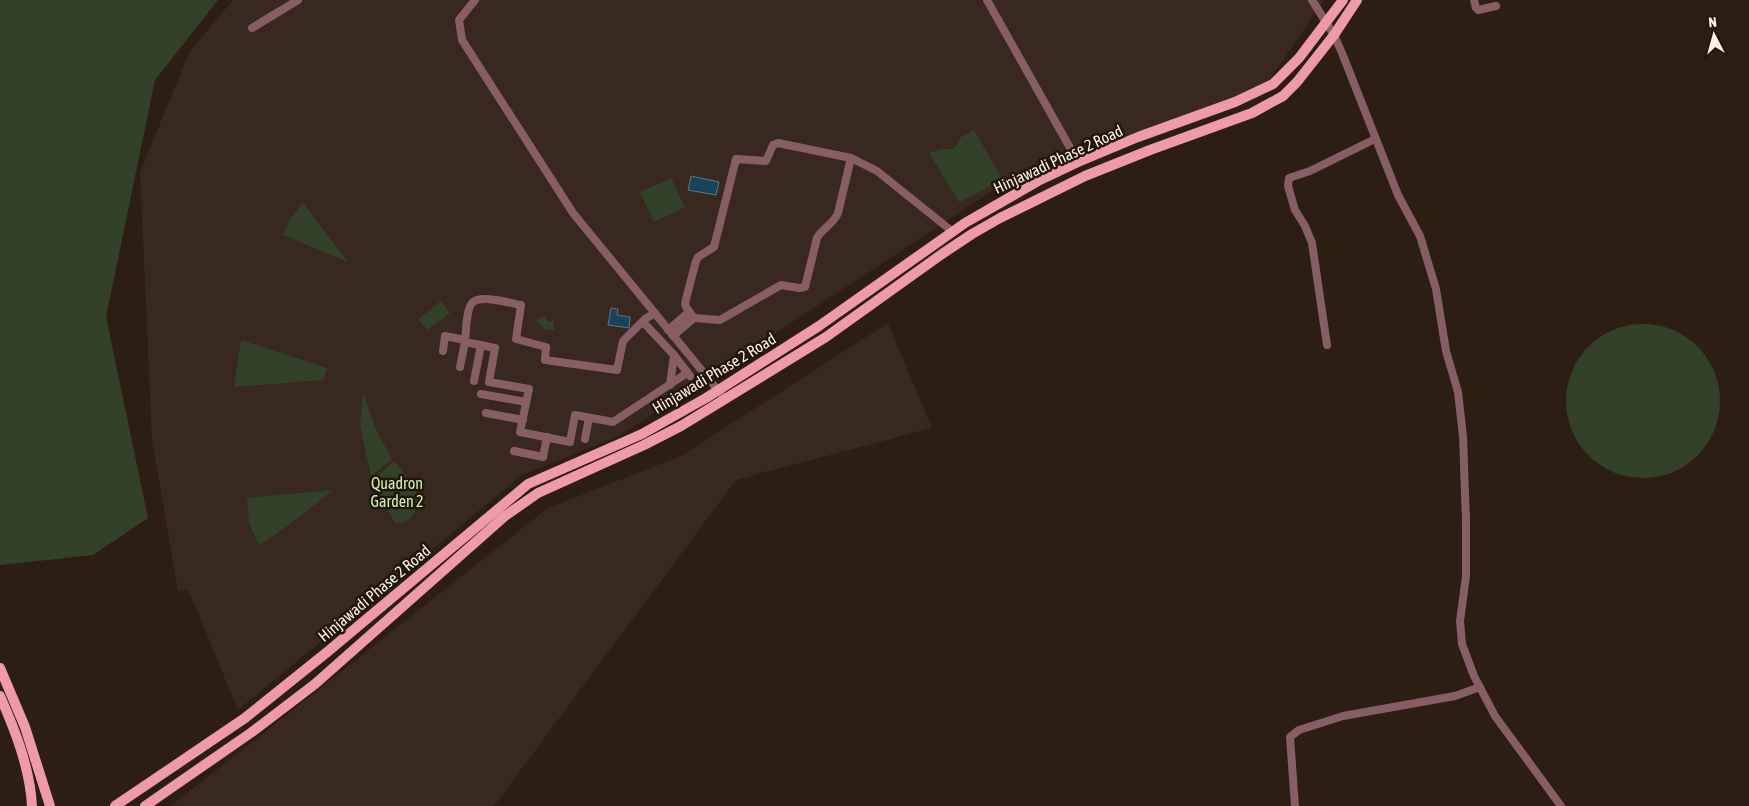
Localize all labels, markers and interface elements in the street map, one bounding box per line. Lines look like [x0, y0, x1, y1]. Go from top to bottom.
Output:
north arrow [1689, 10, 1739, 60]
text: N [1708, 14, 1718, 30]
street label: Hinjawadi Phase 2 Road [991, 121, 1126, 198]
street label: Hinjawadi Phase 2 Road [649, 329, 779, 418]
park label: Quadron Garden 2 [371, 474, 423, 510]
street label: Hinjawadi Phase 2 Road [314, 541, 434, 646]

